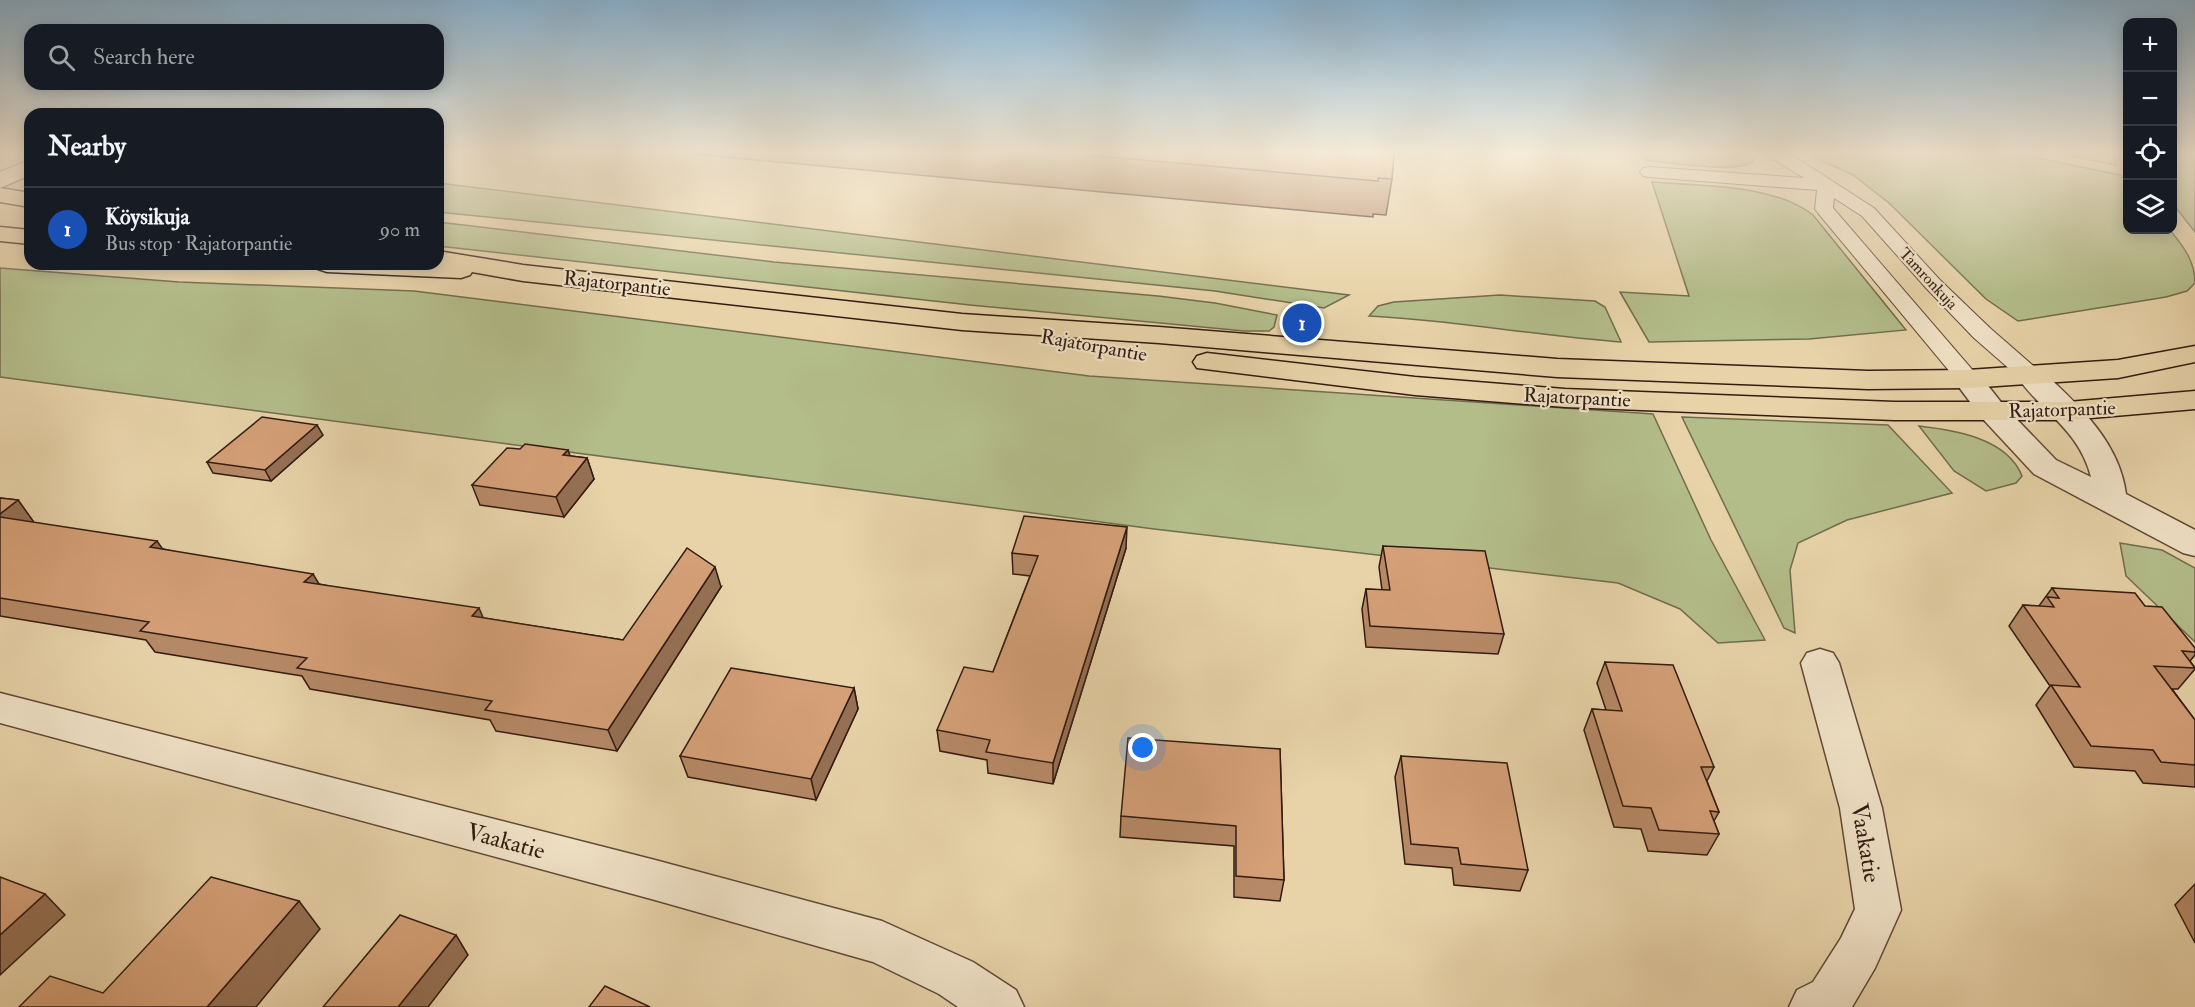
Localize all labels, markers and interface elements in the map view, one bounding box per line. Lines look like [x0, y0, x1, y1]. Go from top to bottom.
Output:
map controls [2123, 18, 2177, 234]
button: + [2123, 18, 2177, 72]
search box [24, 24, 444, 90]
icon: search [45, 41, 78, 74]
text: Search here [93, 43, 195, 71]
button: − [2123, 72, 2177, 126]
button: locate [2123, 126, 2177, 180]
text: Nearby [48, 131, 126, 163]
button: layers [2123, 180, 2177, 234]
text: Köysikuja [105, 203, 189, 231]
text: 1 [64, 217, 71, 242]
text: 90 m [380, 217, 420, 242]
text: Bus stop · Rajatorpantie [105, 231, 292, 256]
street label: Tamronkuja [1895, 244, 1962, 314]
street label: Rajatorpantie [562, 265, 672, 303]
pin: 1 [1282, 300, 1322, 346]
street label: Rajatorpantie [1039, 324, 1149, 368]
street label: Rajatorpantie [1523, 382, 1631, 414]
street label: Rajatorpantie [2008, 395, 2116, 425]
your location [1128, 733, 1157, 762]
street label: Vaakatie [1843, 801, 1888, 885]
street label: Vaakatie [463, 816, 548, 867]

